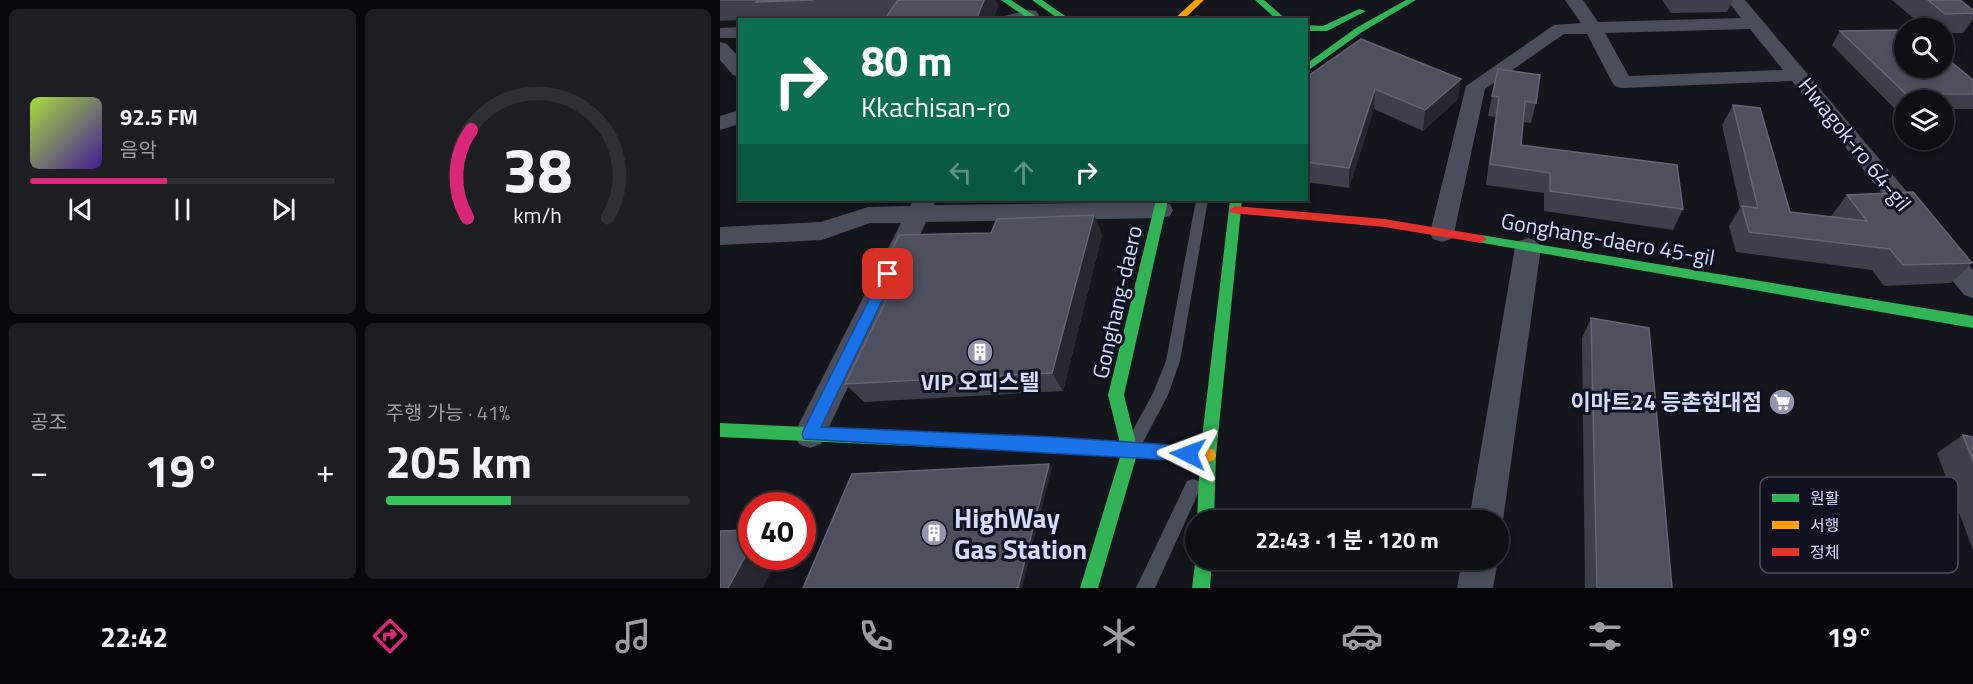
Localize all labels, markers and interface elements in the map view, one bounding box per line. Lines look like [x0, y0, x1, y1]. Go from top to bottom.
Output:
map controls [1894, 18, 1954, 150]
button: search [1894, 18, 1954, 78]
text: 80 m [861, 28, 953, 92]
icon: right [762, 42, 840, 120]
street label: Hwagok-ro 64-gil [1790, 70, 1920, 218]
text: Kkachisan-ro [861, 86, 1011, 127]
button: layers [1894, 90, 1954, 150]
text: 92.5 FM [120, 100, 198, 134]
text: 38 [503, 122, 573, 217]
text: 음악 [120, 134, 157, 165]
icon: left [944, 156, 977, 189]
icon: ahead [1007, 156, 1040, 189]
icon: right [1070, 156, 1103, 189]
icon: previous [64, 193, 97, 226]
icon: pause [166, 193, 199, 226]
icon: next [267, 193, 300, 226]
text: km/h [513, 200, 562, 232]
street label: Gonghang-daero 45-gil [1498, 203, 1718, 275]
street label: Gonghang-daero [1083, 222, 1151, 382]
pin [862, 248, 913, 299]
icon: arrive [871, 257, 904, 290]
building icon: VIP 오피스텔 [965, 337, 995, 367]
place label: VIP 오피스텔 [921, 365, 1039, 399]
place label: 이마트24 등촌현대점 [1571, 385, 1762, 419]
supermarket icon: 이마트24 등촌현대점 [1767, 387, 1797, 417]
text: 주행 가능 · 41% [386, 397, 510, 428]
text: 공조 [30, 406, 67, 437]
position arrow [1156, 422, 1220, 486]
text: 205 km [386, 427, 532, 495]
text: 19° [144, 436, 220, 504]
text: − [30, 446, 48, 496]
text: + [316, 446, 334, 496]
legend [1760, 477, 1958, 573]
text: 원활 [1810, 486, 1840, 510]
speed limit sign: 40 [738, 492, 816, 570]
place label: HighWay Gas Station [954, 497, 1087, 569]
text: 서행 [1810, 513, 1839, 537]
building icon: HighWay Gas Station [919, 518, 949, 548]
text: 22:43 · 1 분 · 120 m [1255, 523, 1439, 557]
text: 정체 [1810, 540, 1839, 564]
icon: directions [369, 615, 411, 657]
icon: music [612, 615, 654, 657]
icon: phone [855, 615, 897, 657]
icon: climate [1098, 615, 1140, 657]
icon: car [1341, 615, 1383, 657]
icon: filters [1584, 615, 1626, 657]
text: 22:42 [101, 616, 168, 657]
text: 19° [1827, 616, 1872, 657]

